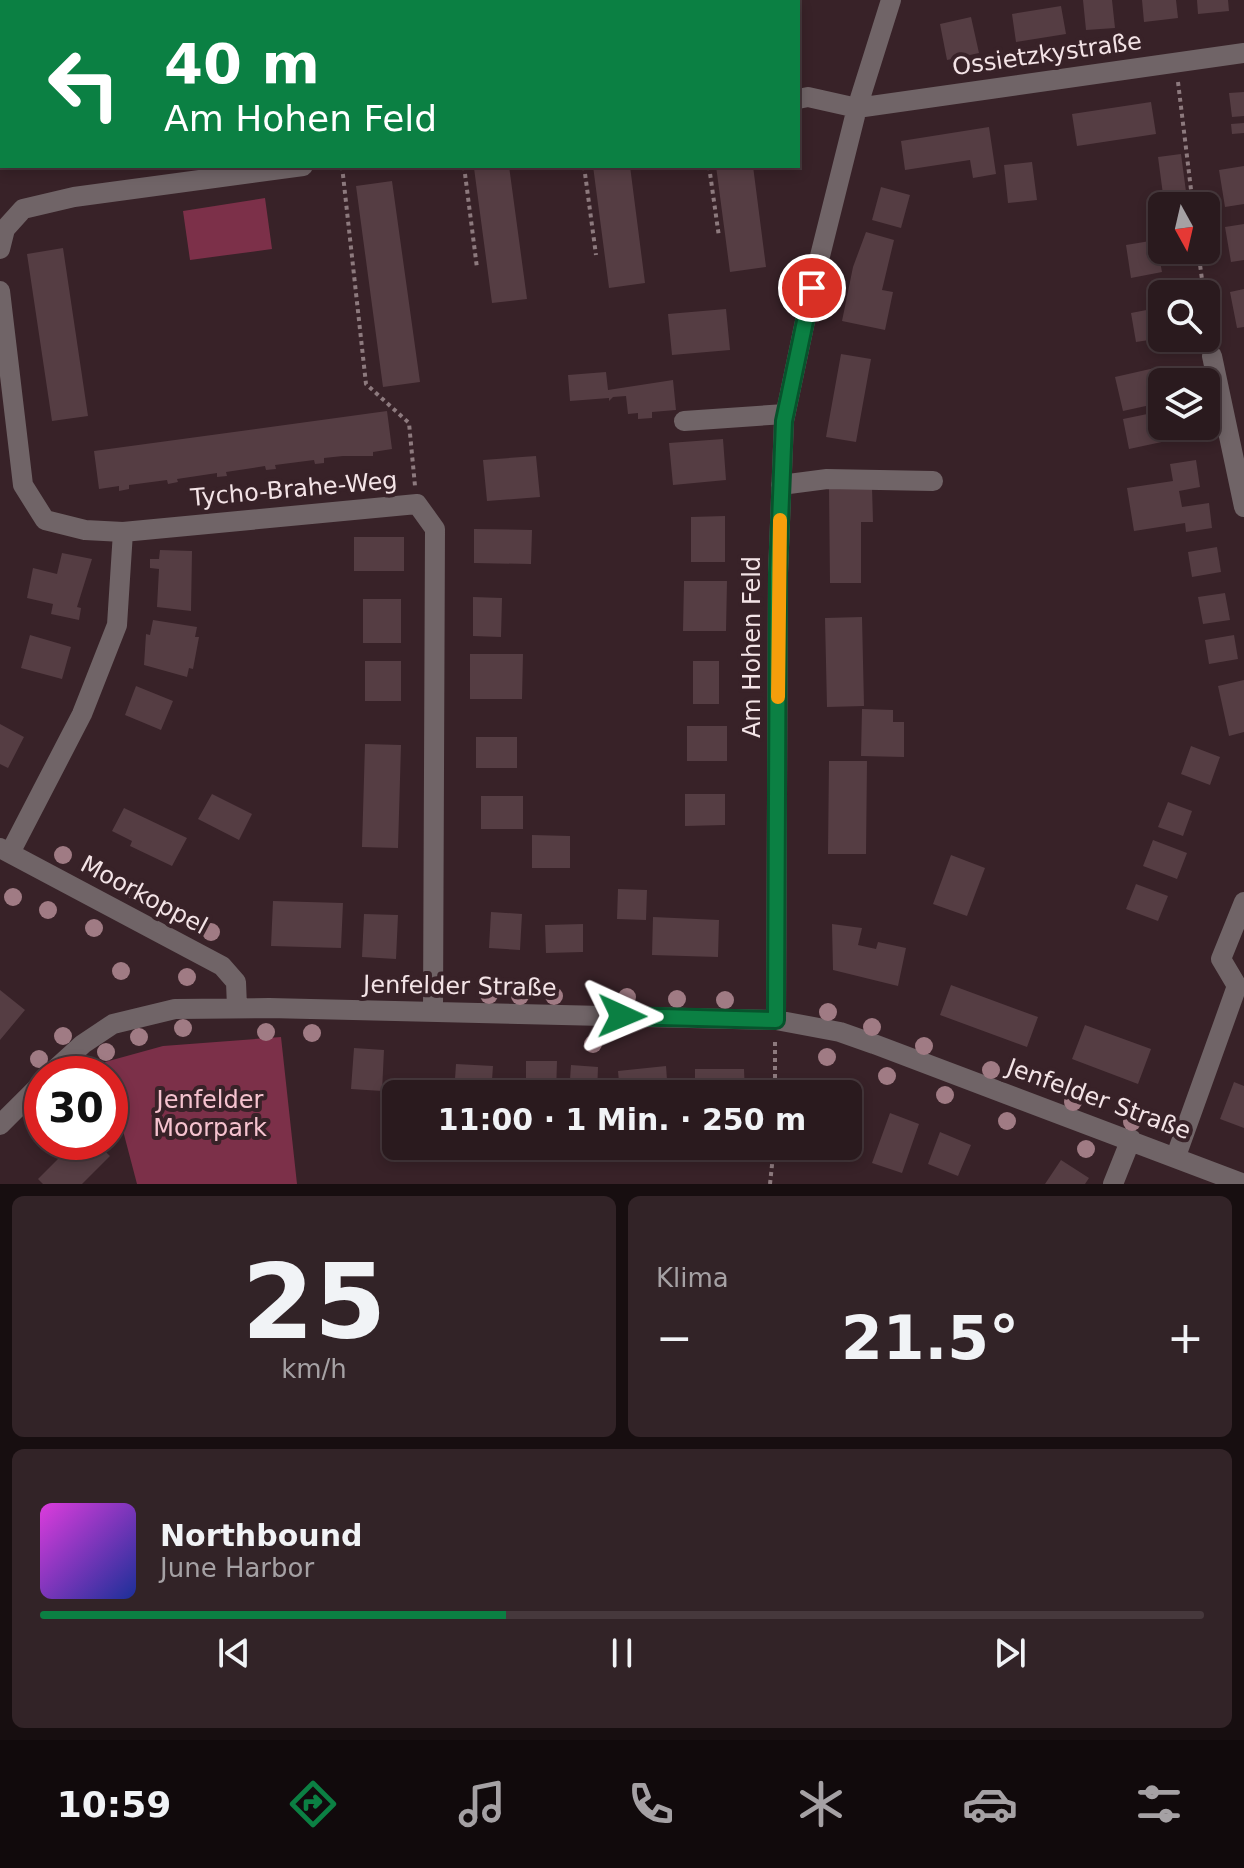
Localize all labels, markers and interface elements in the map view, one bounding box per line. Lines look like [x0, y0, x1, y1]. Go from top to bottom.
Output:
street label: Ossietzkystraße [950, 27, 1144, 81]
text: 40 m [164, 31, 320, 96]
icon: left [32, 32, 136, 136]
text: Am Hohen Feld [164, 98, 437, 139]
north arrow [1148, 192, 1220, 264]
map controls [1148, 192, 1220, 440]
pin [778, 254, 846, 322]
icon: arrive [790, 266, 834, 310]
button: search [1148, 280, 1220, 352]
button: layers [1148, 368, 1220, 440]
street label: Tycho-Brahe-Weg [188, 466, 399, 512]
street label: Am Hohen Feld [738, 556, 766, 738]
street label: Moorkoppel [76, 850, 212, 940]
street label: Jenfelder Straße [361, 970, 557, 1002]
position arrow [580, 974, 664, 1058]
street label: Jenfelder Straße [1001, 1052, 1195, 1145]
speed limit sign: 30 [24, 1056, 128, 1160]
park label: Jenfelder Moorpark [153, 1086, 267, 1142]
text: 11:00 · 1 Min. · 250 m [438, 1102, 806, 1137]
text: 25 [242, 1241, 386, 1363]
text: Klima [656, 1263, 729, 1293]
text: 21.5° [841, 1303, 1019, 1373]
text: − [656, 1312, 693, 1363]
text: + [1167, 1312, 1204, 1363]
text: km/h [281, 1354, 347, 1384]
text: Northbound [160, 1518, 363, 1553]
text: June Harbor [160, 1553, 314, 1583]
icon: previous [212, 1631, 256, 1675]
icon: pause [600, 1631, 644, 1675]
icon: next [988, 1631, 1032, 1675]
icon: directions [285, 1776, 341, 1832]
icon: music [454, 1776, 510, 1832]
icon: phone [623, 1776, 679, 1832]
icon: climate [793, 1776, 849, 1832]
icon: car [962, 1776, 1018, 1832]
icon: filters [1131, 1776, 1187, 1832]
text: 10:59 [57, 1784, 171, 1825]

